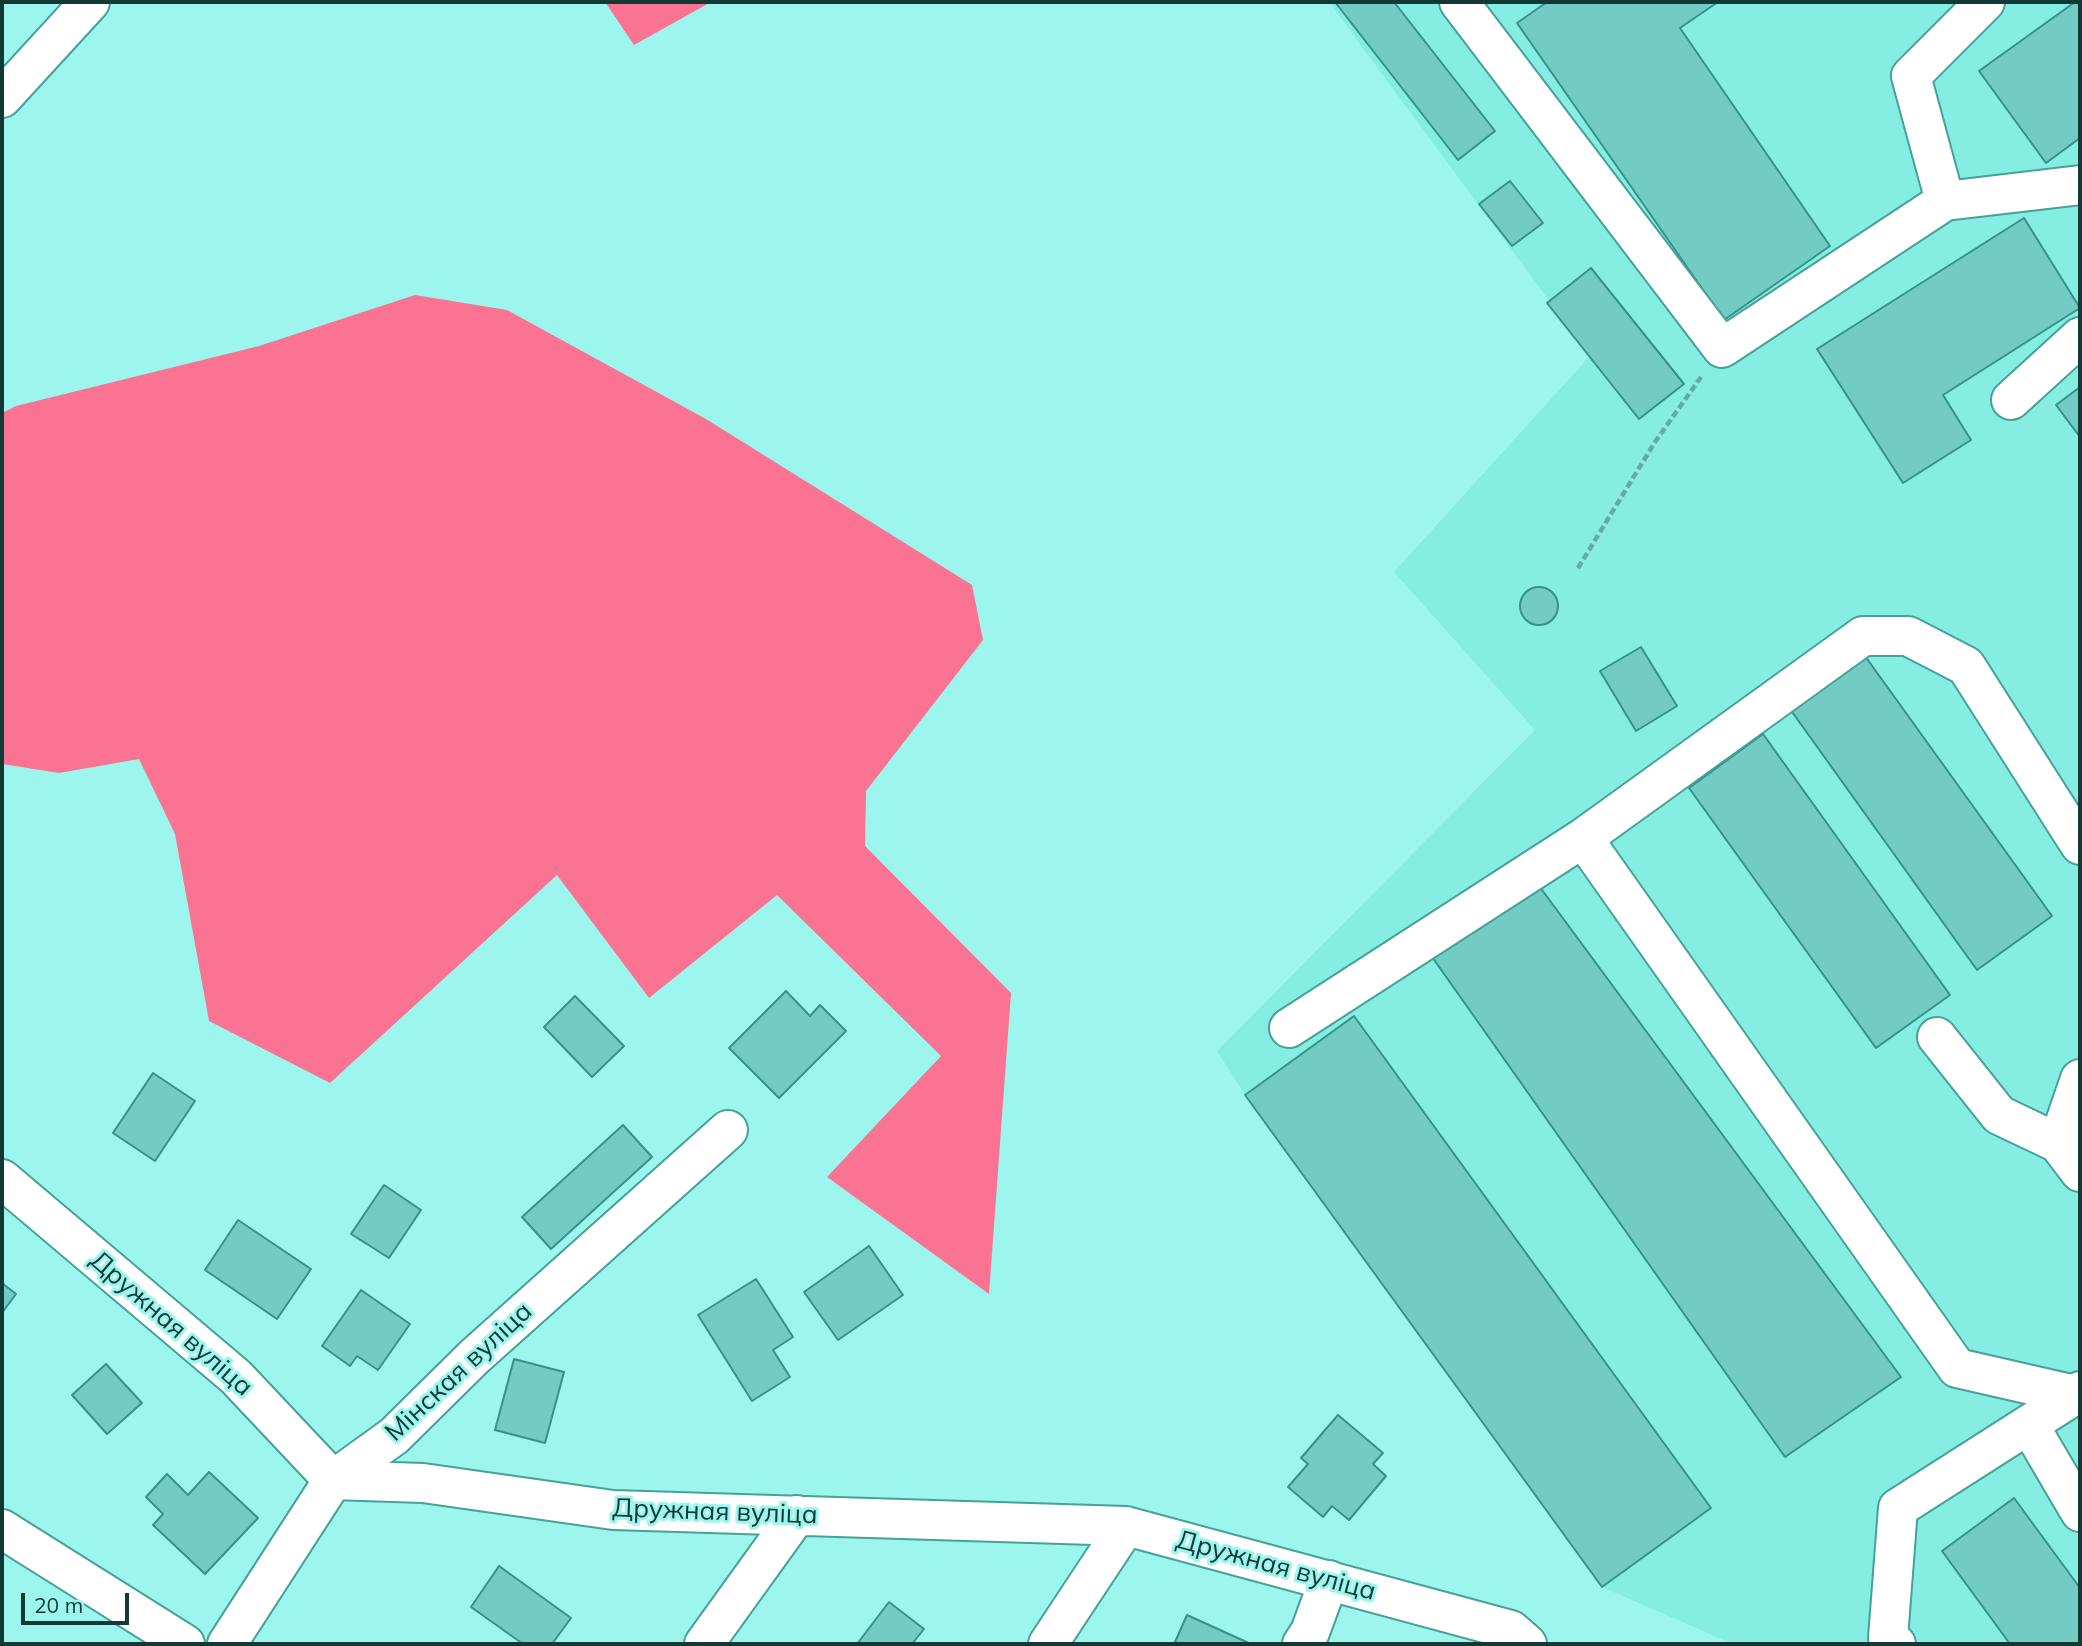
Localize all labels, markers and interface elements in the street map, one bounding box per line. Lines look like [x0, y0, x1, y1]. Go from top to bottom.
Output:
street label: Дружная вуліца [83, 1245, 259, 1403]
street label: Мінская вуліца [379, 1296, 539, 1448]
street label: Дружная вуліца [612, 1493, 818, 1531]
street label: Дружная вуліца [1173, 1524, 1379, 1608]
scale bar [24, 1580, 133, 1624]
text: 20 m [34, 1592, 83, 1618]

